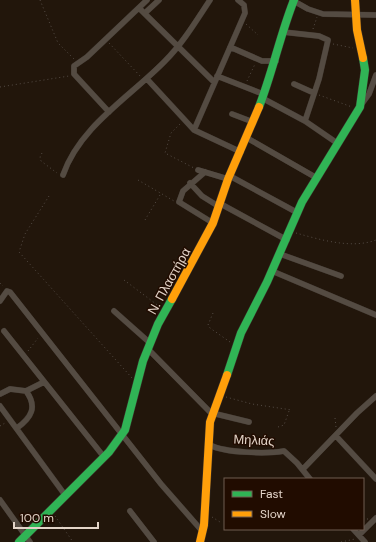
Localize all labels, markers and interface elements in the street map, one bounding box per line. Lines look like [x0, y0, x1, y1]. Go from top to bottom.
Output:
street label: Ν. Πλαστήρα [144, 244, 195, 317]
street label: Μηλιάς [233, 430, 275, 450]
legend [224, 478, 364, 530]
text: Fast [260, 486, 283, 502]
scale bar [14, 504, 98, 530]
text: Slow [260, 506, 286, 522]
text: 100 m [20, 510, 54, 526]

